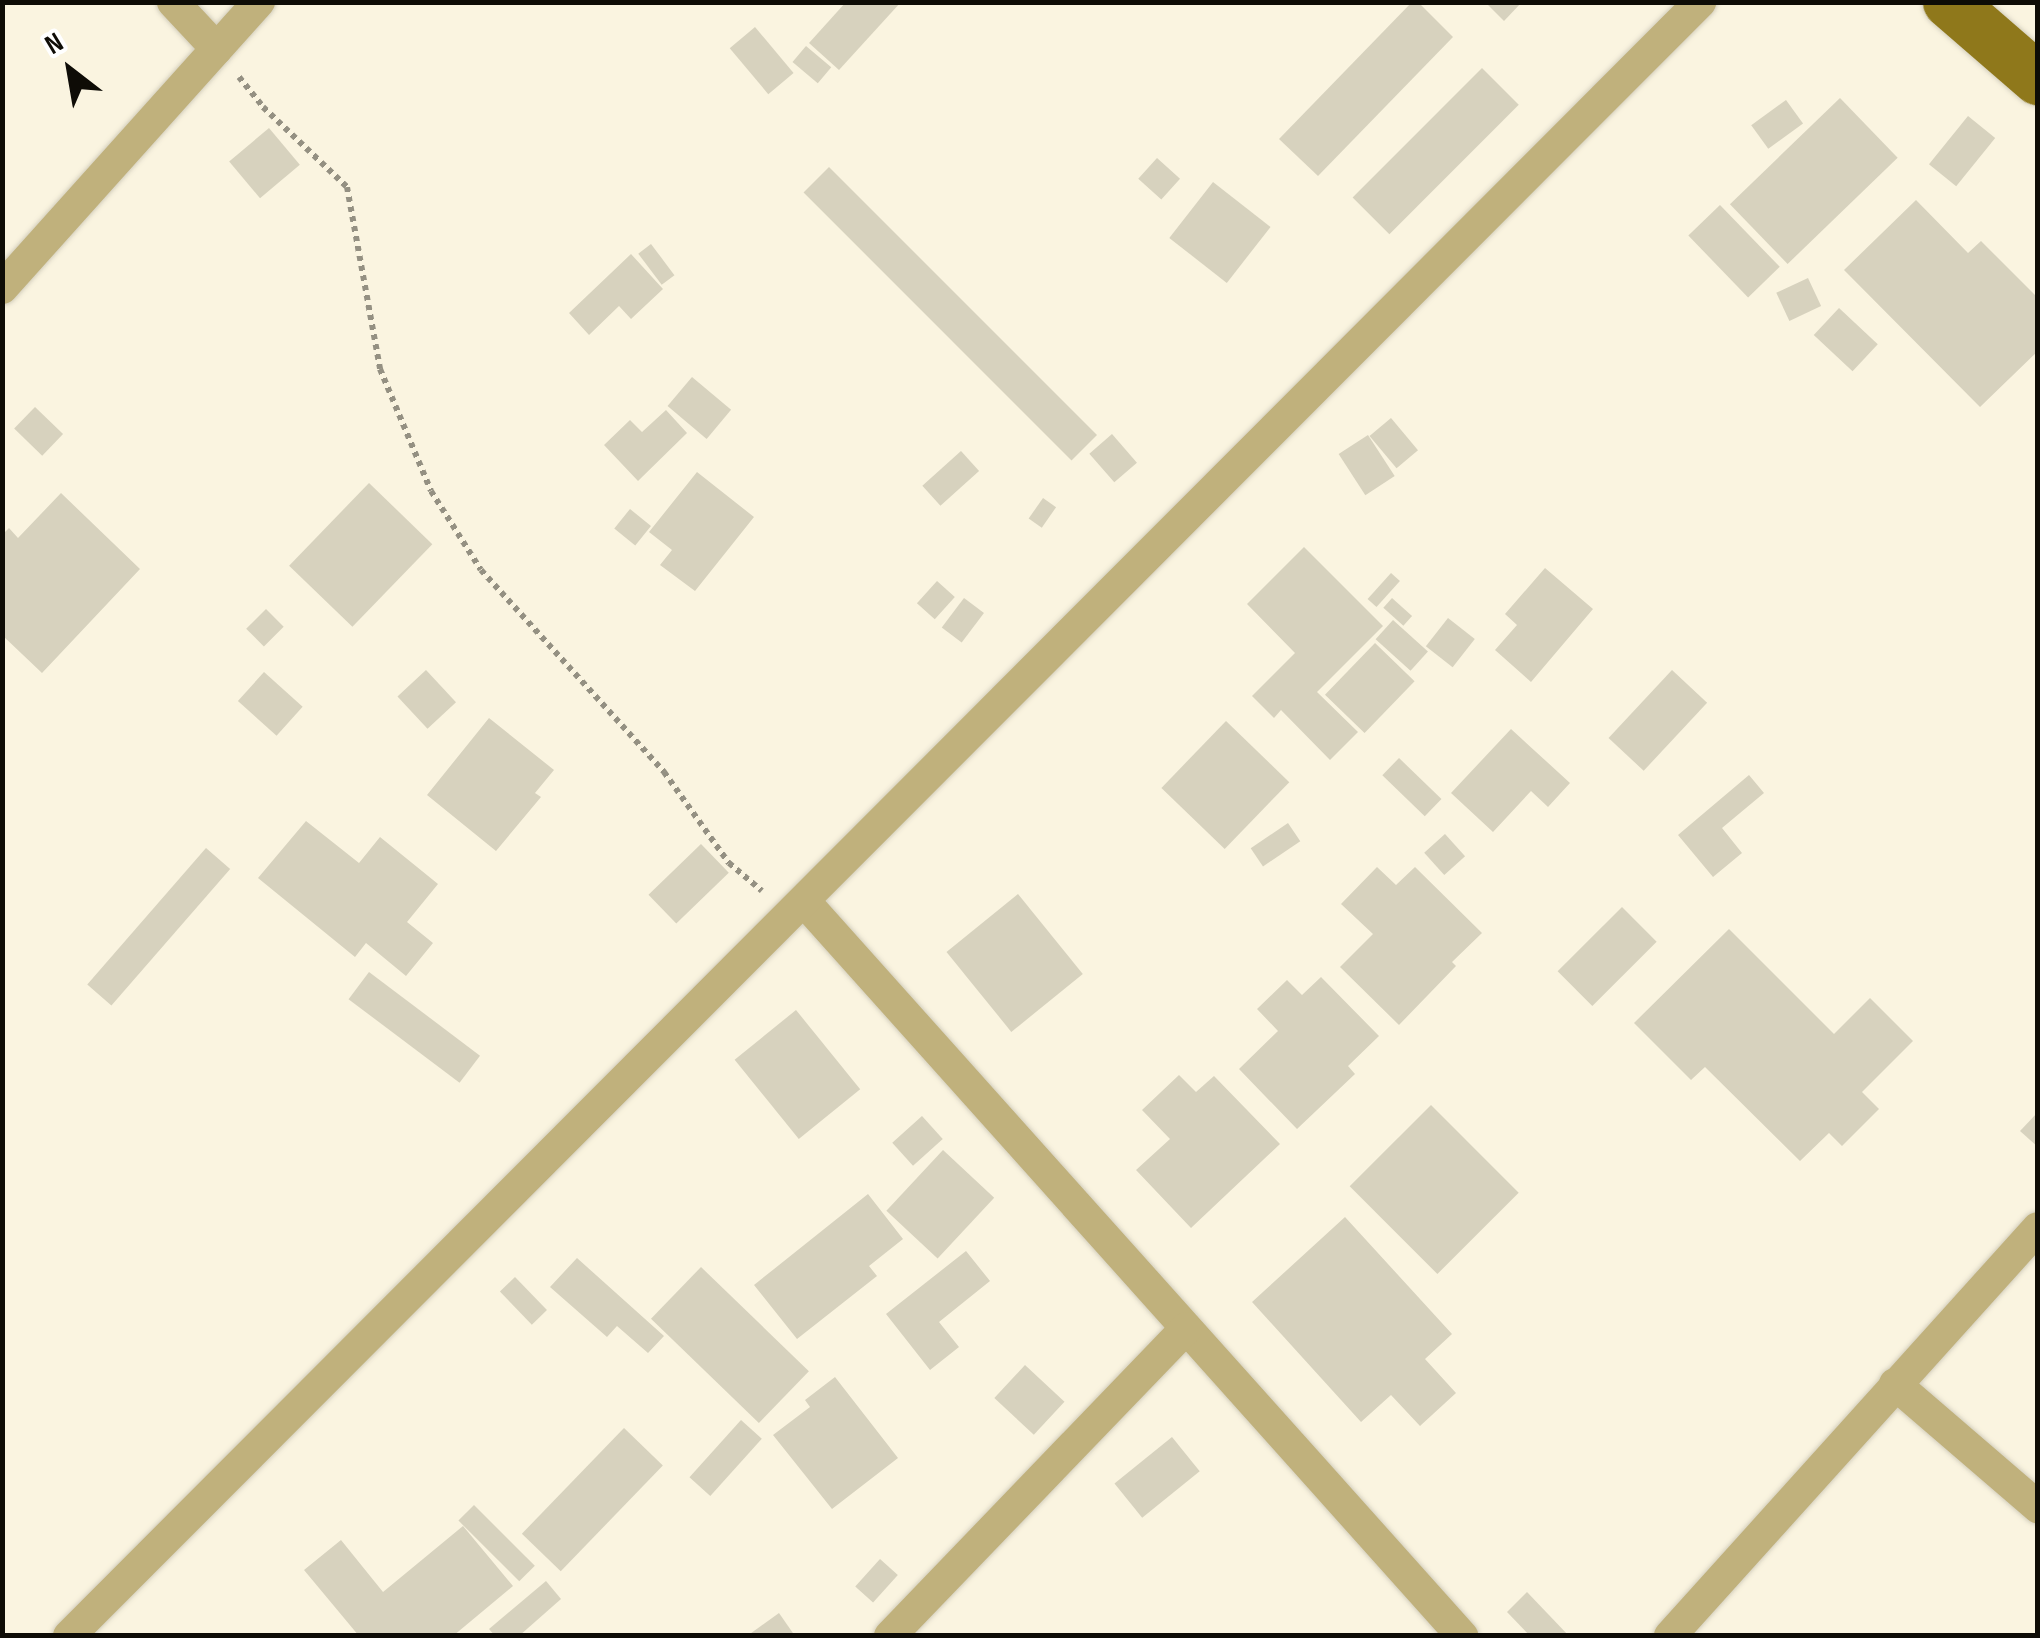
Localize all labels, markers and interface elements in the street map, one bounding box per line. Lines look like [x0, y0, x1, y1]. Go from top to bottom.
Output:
north arrow [20, 20, 120, 120]
text: N [39, 26, 69, 62]

